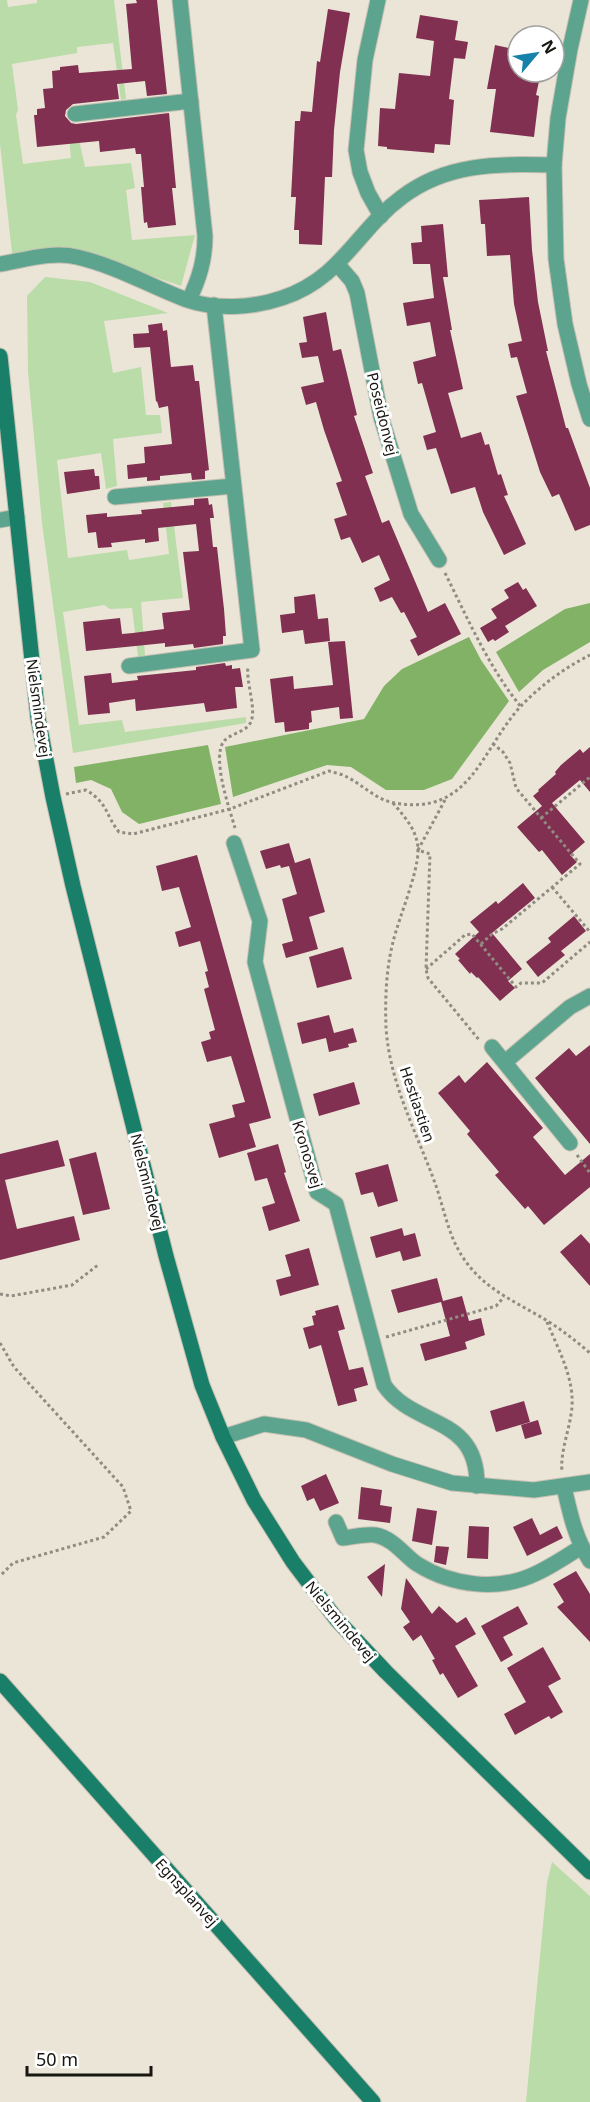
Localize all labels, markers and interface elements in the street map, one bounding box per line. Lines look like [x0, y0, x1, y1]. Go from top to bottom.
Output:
north arrow [506, 24, 566, 84]
text: N [536, 36, 562, 58]
street label: Poseidonvej [363, 370, 403, 458]
street label: Nielsmindevej [22, 657, 56, 759]
street label: Hestiastien [396, 1064, 440, 1144]
street label: Kronosvej [288, 1118, 328, 1190]
street label: Nielsmindevej [126, 1131, 170, 1233]
street label: Nielsmindevej [301, 1577, 381, 1665]
street label: Egnsplanvej [151, 1854, 223, 1930]
scale bar [27, 2039, 152, 2077]
text: 50 m [36, 2047, 78, 2071]

